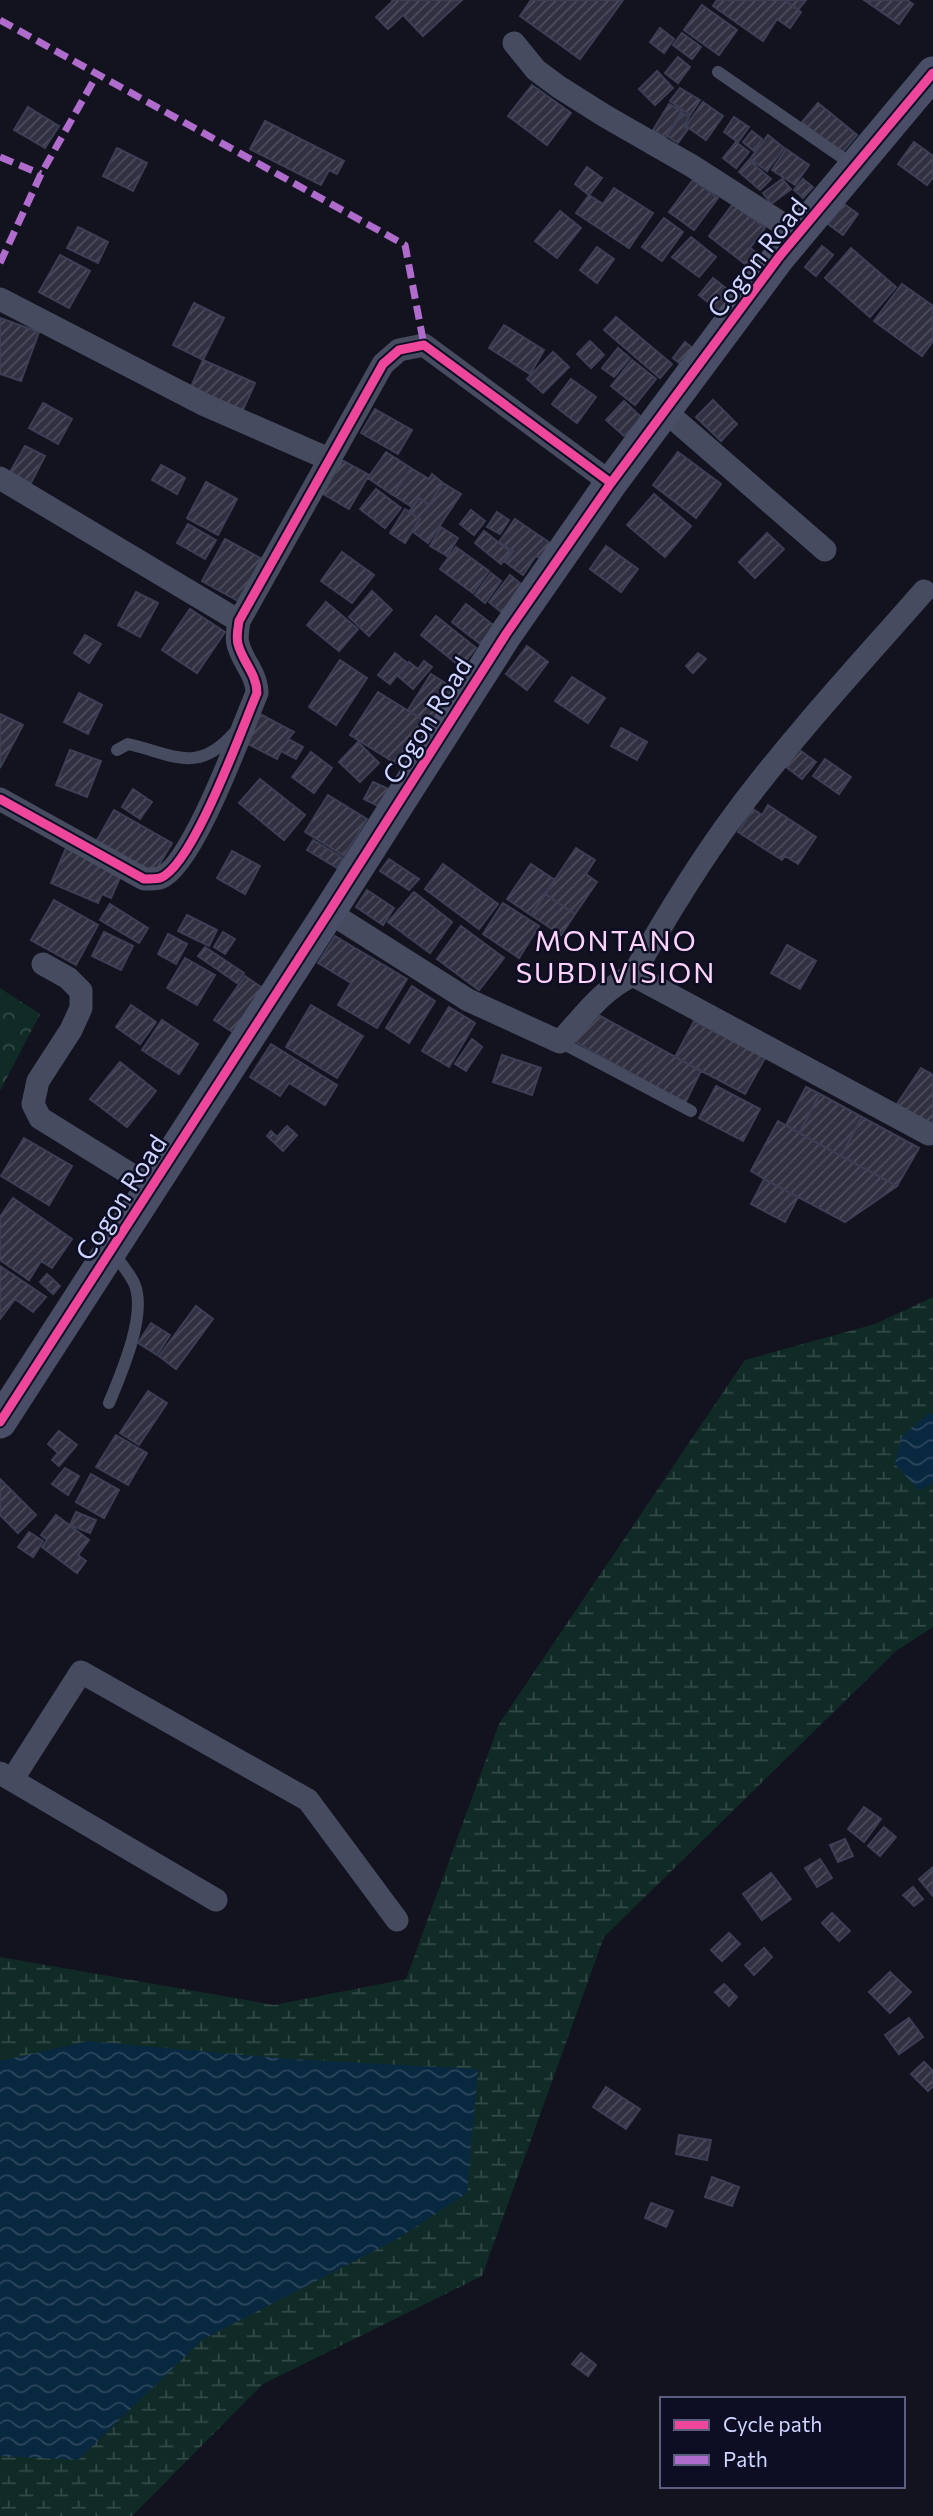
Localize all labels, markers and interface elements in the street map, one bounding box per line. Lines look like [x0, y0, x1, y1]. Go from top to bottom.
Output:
street label: Cogon Road [700, 191, 812, 323]
street label: Cogon Road [375, 651, 477, 789]
district label: MONTANO SUBDIVISION [516, 923, 716, 989]
street label: Cogon Road [68, 1128, 172, 1266]
legend [660, 2397, 905, 2488]
text: Cycle path [723, 2411, 822, 2436]
text: Path [723, 2446, 768, 2471]

